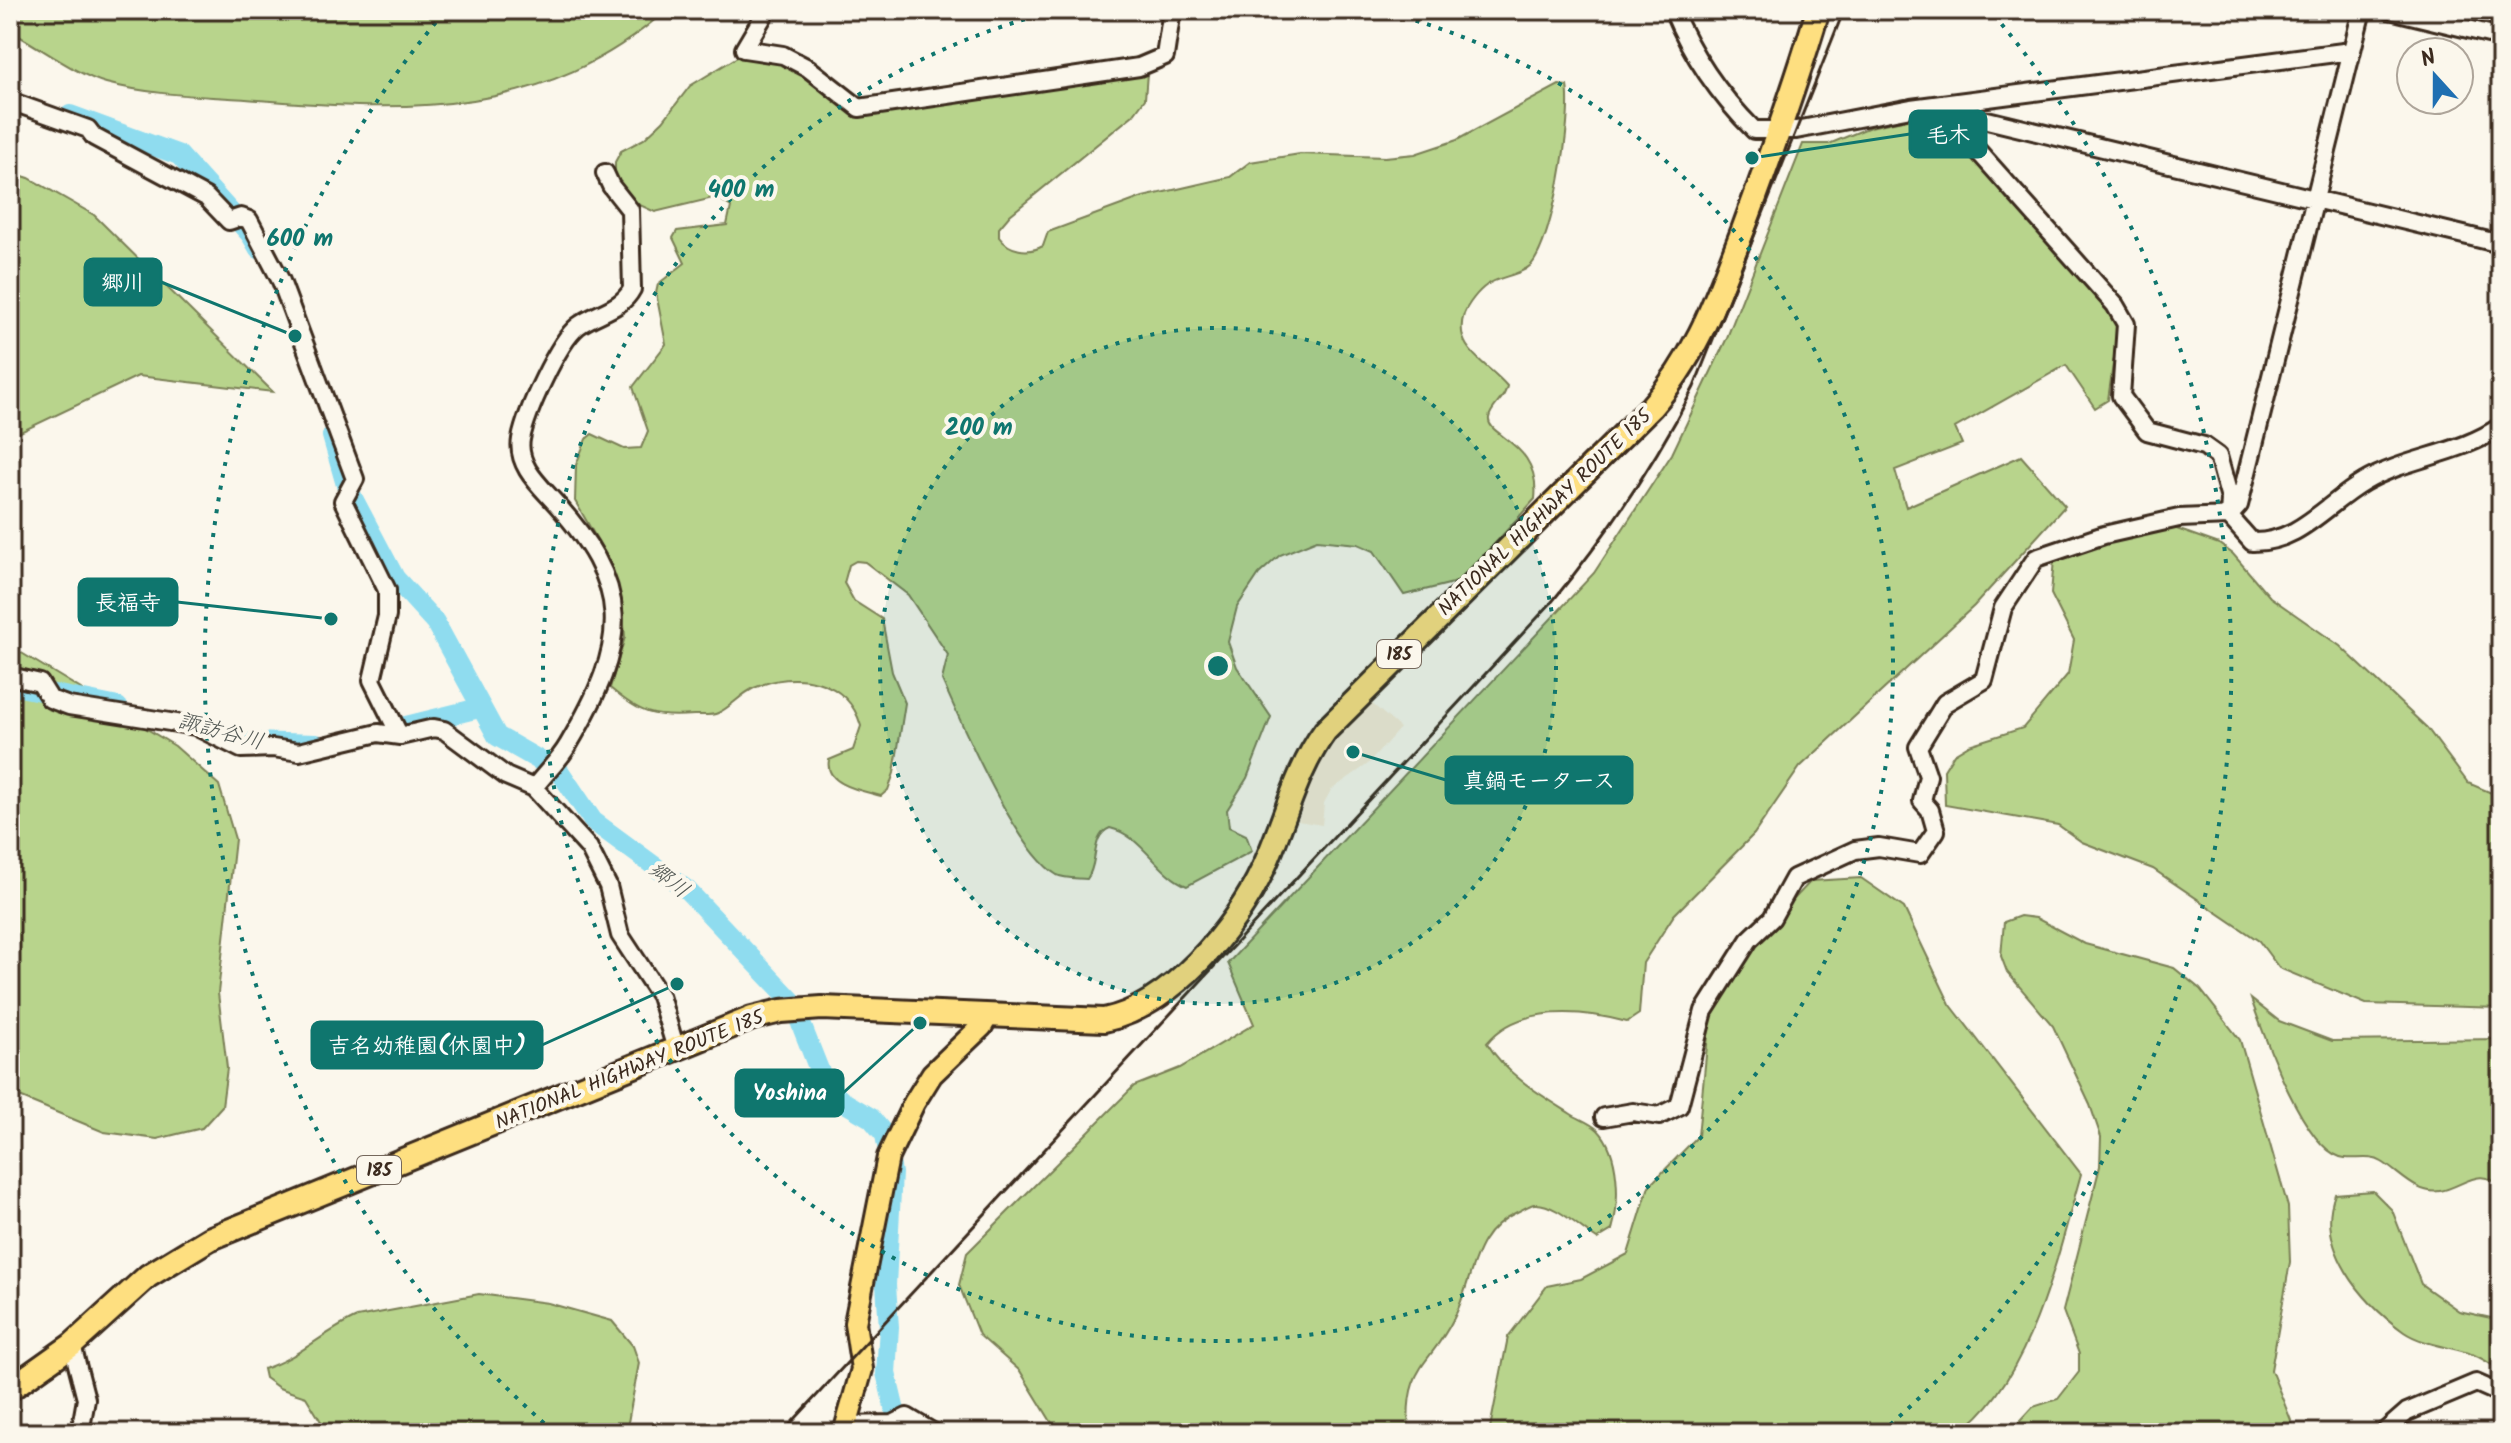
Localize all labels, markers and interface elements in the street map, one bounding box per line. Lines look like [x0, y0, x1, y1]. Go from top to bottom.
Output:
north arrow [2395, 36, 2475, 116]
text: N [2416, 41, 2442, 78]
callout: 毛木 [1910, 111, 1986, 157]
text: 毛木 [1926, 119, 1970, 154]
text: 400 m [708, 171, 774, 210]
text: 600 m [267, 220, 333, 259]
callout: 郷川 [85, 259, 161, 305]
text: 郷川 [101, 267, 145, 302]
street label: NATIONAL HIGHWAY ROUTE 185 [1431, 401, 1661, 625]
text: 200 m [945, 409, 1013, 448]
callout: 長福寺 [79, 579, 177, 625]
text: 長福寺 [95, 587, 161, 622]
road number: 185 [1377, 640, 1421, 668]
centre of rings [1204, 652, 1232, 680]
water label: 諏訪谷川 [173, 704, 267, 761]
callout: 真鍋モータース [1446, 757, 1632, 803]
text: 真鍋モータース [1463, 765, 1615, 800]
water label: 郷川 [640, 854, 697, 908]
street label: NATIONAL HIGHWAY ROUTE 185 [491, 1002, 770, 1140]
callout: 吉名幼稚園(休園中) [312, 1022, 542, 1068]
text: 吉名幼稚園(休園中) [328, 1030, 526, 1065]
callout: Yoshina [736, 1070, 843, 1116]
text: Yoshina [753, 1077, 827, 1112]
road number: 185 [357, 1156, 401, 1184]

